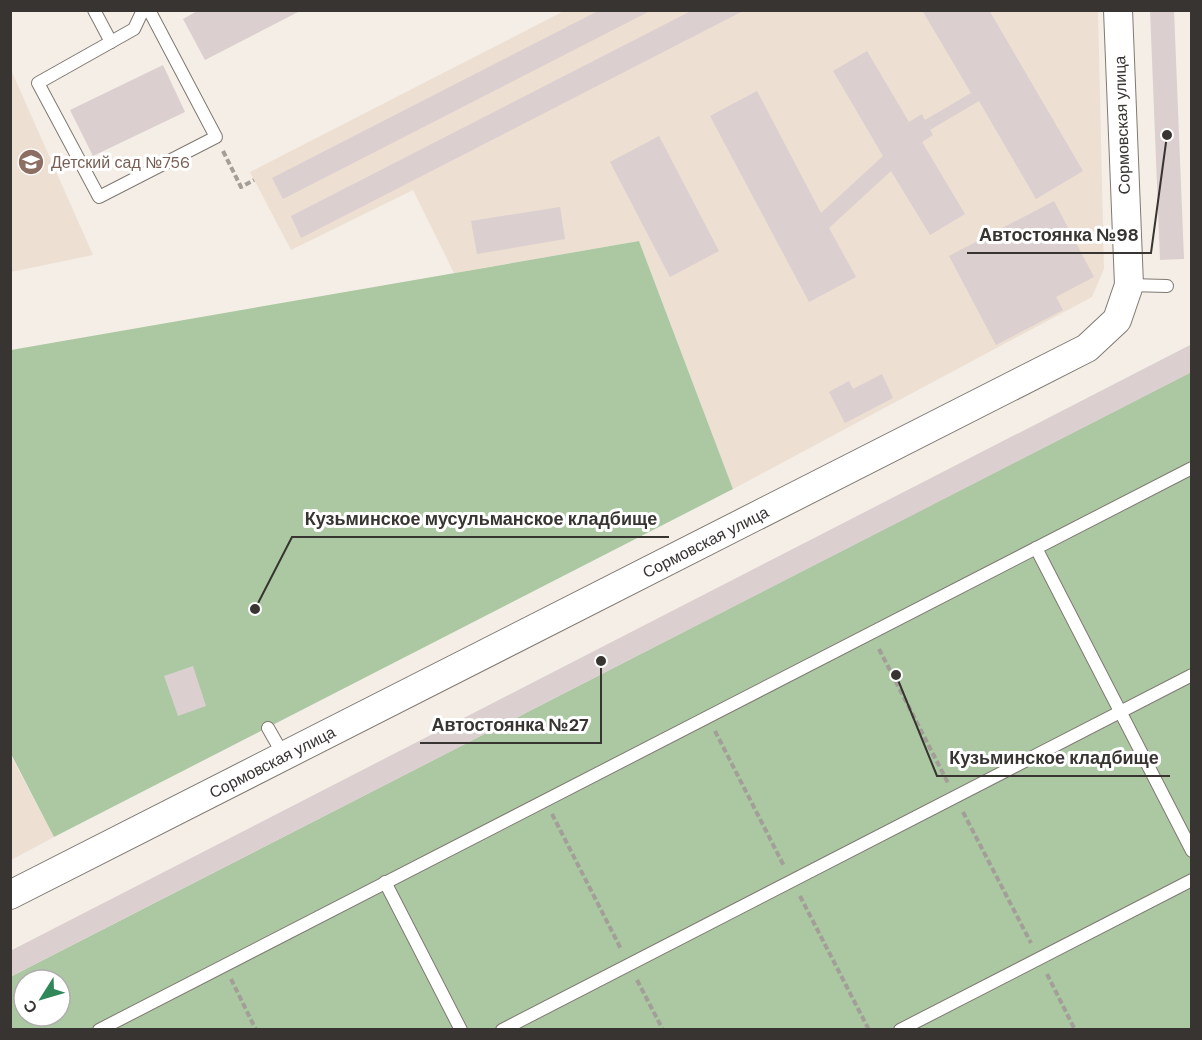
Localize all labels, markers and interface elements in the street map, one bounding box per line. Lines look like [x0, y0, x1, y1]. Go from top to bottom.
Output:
street label: Сормовская улица [1109, 55, 1135, 195]
school or university icon: Детский сад №756 [16, 147, 46, 177]
place label: Детский сад №756 [51, 152, 190, 173]
callout: Автостоянка №98 [967, 217, 1151, 253]
text: Автостоянка №98 [979, 223, 1139, 247]
callout: Кузьминское мусульманское кладбище [292, 501, 669, 537]
street label: Сормовская улица [639, 501, 772, 583]
text: Кузьминское мусульманское кладбище [305, 507, 657, 531]
callout: Автостоянка №27 [420, 707, 601, 743]
text: Автостоянка №27 [431, 713, 589, 737]
street label: Сормовская улица [205, 721, 339, 803]
callout: Кузьминское кладбище [937, 740, 1170, 776]
text: Кузьминское кладбище [949, 746, 1159, 770]
north arrow [12, 968, 72, 1028]
text: С [18, 995, 42, 1018]

